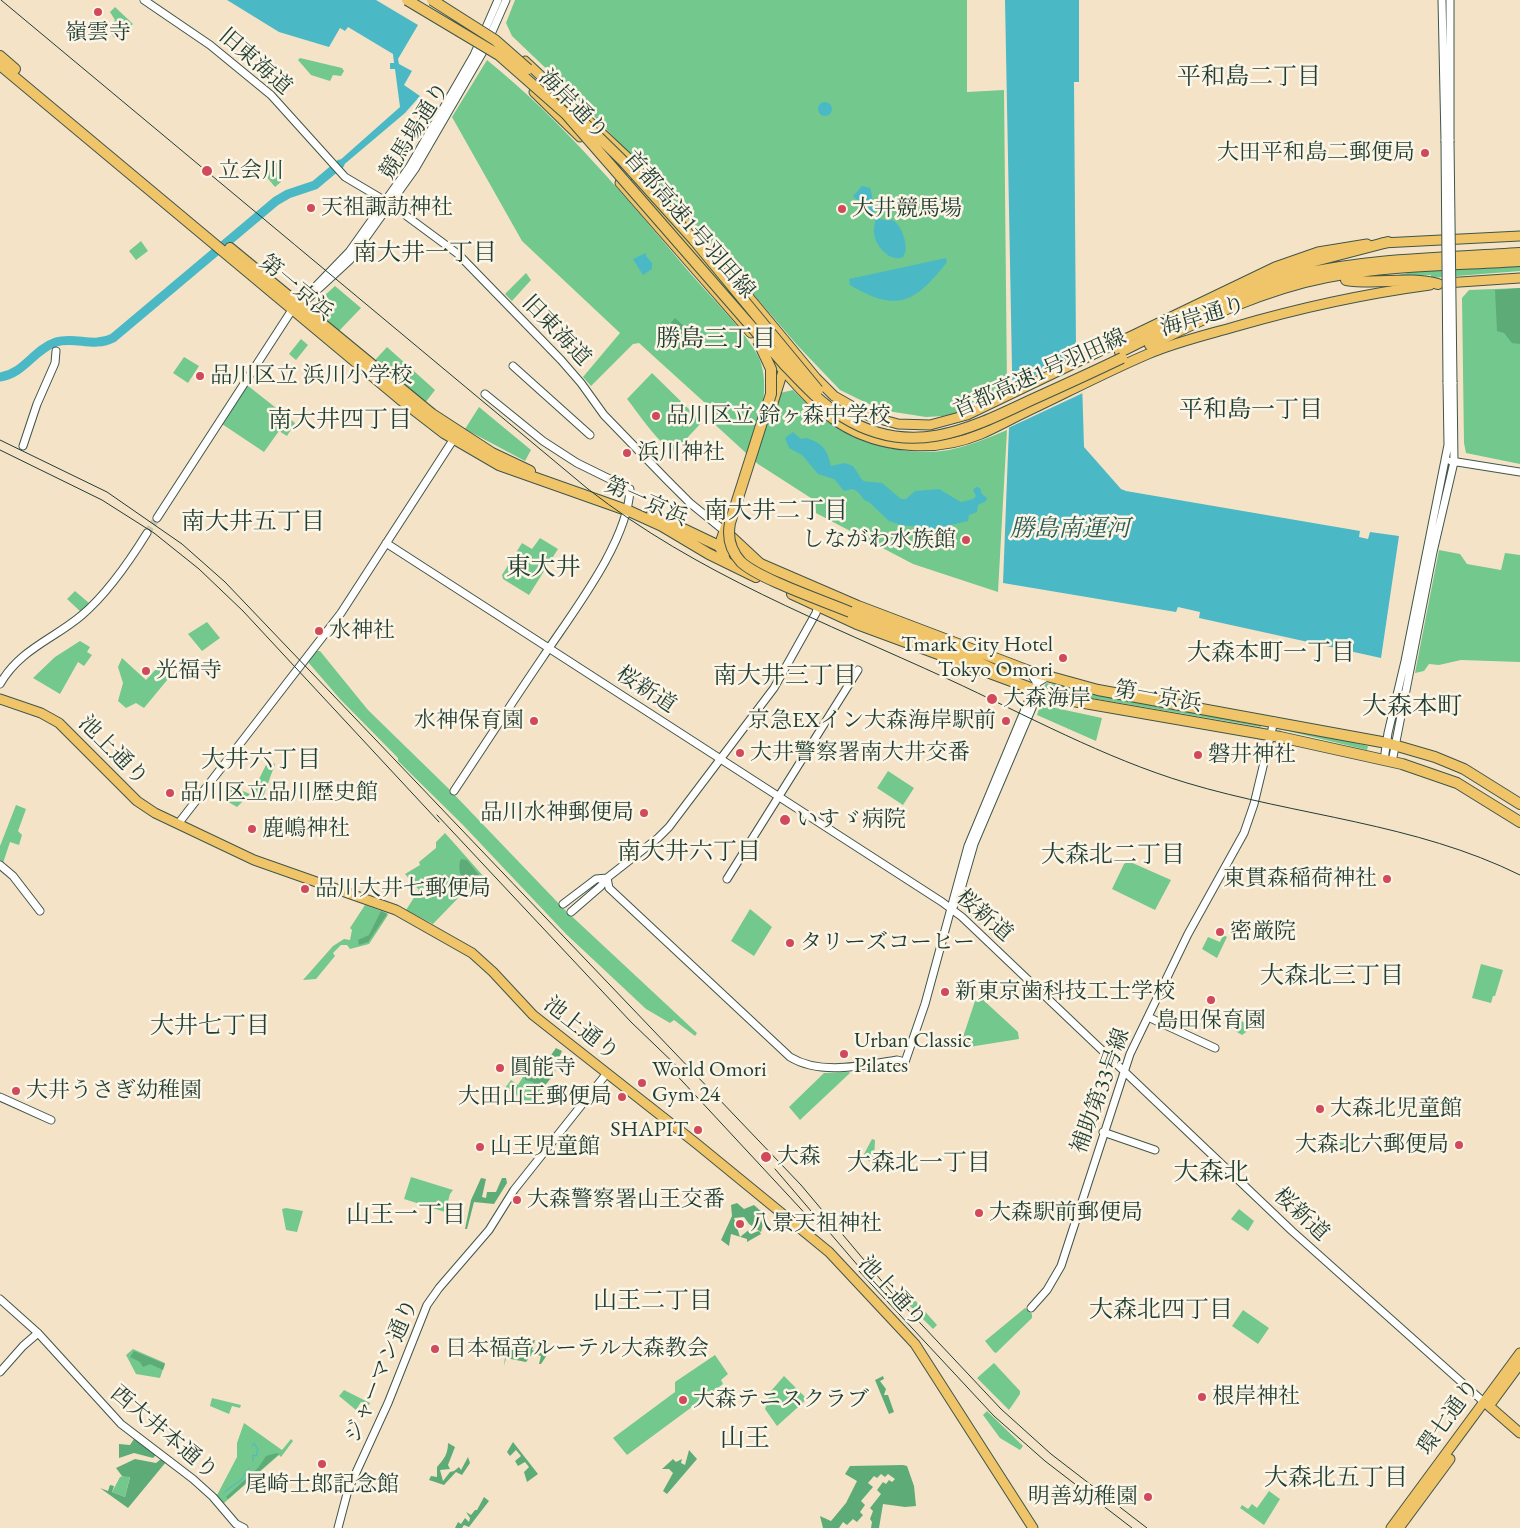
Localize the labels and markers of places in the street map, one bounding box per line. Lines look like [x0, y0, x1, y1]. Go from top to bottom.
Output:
marker: 嶺雲寺 [92, 6, 104, 18]
place label: 嶺雲寺 [65, 20, 131, 46]
place label: 大田平和島二郵便局 [1217, 140, 1415, 166]
marker: 大田平和島二郵便局 [1419, 147, 1431, 159]
place label: 立会川 [218, 158, 284, 184]
marker: 立会川 [200, 164, 214, 178]
place label: 天祖諏訪神社 [321, 195, 453, 221]
place label: 大井競馬場 [852, 196, 962, 222]
marker: 天祖諏訪神社 [305, 202, 317, 214]
marker: 大井競馬場 [836, 203, 848, 215]
place label: 品川区立 浜川小学校 [210, 363, 412, 389]
marker: 品川区立 浜川小学校 [194, 370, 206, 382]
place label: 品川区立 鈴ヶ森中学校 [666, 403, 890, 429]
marker: 品川区立 鈴ヶ森中学校 [650, 410, 662, 422]
place label: 浜川神社 [637, 440, 725, 466]
marker: 浜川神社 [621, 447, 633, 459]
place label: しながわ水族館 [802, 527, 956, 553]
marker: しながわ水族館 [960, 534, 972, 546]
place label: 水神社 [329, 618, 395, 644]
marker: 水神社 [313, 625, 325, 637]
place label: Tmark City Hotel Tokyo Omori [901, 632, 1053, 684]
marker: Tmark City Hotel Tokyo Omori [1057, 652, 1069, 664]
place label: 光福寺 [156, 658, 222, 684]
marker: 光福寺 [140, 665, 152, 677]
place label: 大森海岸 [1003, 686, 1091, 712]
marker: 大森海岸 [985, 692, 999, 706]
place label: 水神保育園 [414, 708, 524, 734]
place label: 京急EXイン大森海岸駅前 [748, 708, 996, 734]
marker: 水神保育園 [528, 715, 540, 727]
marker: 京急EXイン大森海岸駅前 [1000, 715, 1012, 727]
place label: 大井警察署南大井交番 [750, 740, 970, 766]
place label: 磐井神社 [1208, 742, 1296, 768]
marker: 大井警察署南大井交番 [734, 747, 746, 759]
marker: 磐井神社 [1192, 749, 1204, 761]
place label: 品川区立品川歴史館 [180, 780, 378, 806]
marker: 品川区立品川歴史館 [164, 787, 176, 799]
place label: 品川水神郵便局 [480, 800, 634, 826]
marker: 品川水神郵便局 [638, 807, 650, 819]
place label: いすゞ病院 [796, 807, 906, 833]
marker: いすゞ病院 [778, 813, 792, 827]
place label: 鹿嶋神社 [262, 816, 350, 842]
marker: 鹿嶋神社 [246, 823, 258, 835]
place label: 東貫森稲荷神社 [1223, 866, 1377, 892]
marker: 東貫森稲荷神社 [1381, 873, 1393, 885]
place label: 品川大井七郵便局 [315, 876, 491, 902]
marker: 品川大井七郵便局 [299, 883, 311, 895]
place label: 密厳院 [1230, 919, 1296, 945]
marker: 密厳院 [1214, 926, 1226, 938]
place label: タリーズコーヒー [800, 930, 975, 956]
marker: タリーズコーヒー [784, 937, 796, 949]
place label: 新東京歯科技工士学校 [955, 979, 1175, 1005]
marker: 新東京歯科技工士学校 [939, 986, 951, 998]
marker: 島田保育園 [1205, 994, 1217, 1006]
place label: 島田保育園 [1156, 1008, 1266, 1034]
place label: Urban Classic Pilates [854, 1028, 972, 1080]
marker: Urban Classic Pilates [838, 1048, 850, 1060]
place label: 圓能寺 [510, 1055, 576, 1081]
place label: World Omori Gym 24 [652, 1057, 767, 1108]
marker: 圓能寺 [494, 1062, 506, 1074]
marker: World Omori Gym 24 [636, 1077, 648, 1089]
place label: 大井うさぎ幼稚園 [26, 1078, 202, 1104]
place label: 大田山王郵便局 [458, 1084, 612, 1110]
marker: 大井うさぎ幼稚園 [10, 1085, 22, 1097]
marker: 大田山王郵便局 [616, 1091, 628, 1103]
place label: 大森北児童館 [1330, 1096, 1462, 1122]
marker: 大森北児童館 [1314, 1103, 1326, 1115]
place label: SHAPIT [610, 1117, 688, 1143]
marker: SHAPIT [692, 1124, 704, 1136]
place label: 大森北六郵便局 [1295, 1132, 1449, 1158]
place label: 山王児童館 [490, 1134, 600, 1160]
marker: 大森北六郵便局 [1453, 1139, 1465, 1151]
marker: 山王児童館 [474, 1141, 486, 1153]
place label: 大森 [777, 1144, 821, 1170]
marker: 大森 [759, 1150, 773, 1164]
place label: 大森警察署山王交番 [527, 1187, 725, 1213]
marker: 大森警察署山王交番 [511, 1194, 523, 1206]
place label: 大森駅前郵便局 [989, 1200, 1143, 1226]
marker: 大森駅前郵便局 [973, 1207, 985, 1219]
place label: 八景天祖神社 [750, 1211, 882, 1237]
marker: 八景天祖神社 [734, 1218, 746, 1230]
place label: 日本福音ルーテル大森教会 [445, 1336, 709, 1362]
marker: 日本福音ルーテル大森教会 [429, 1343, 441, 1355]
place label: 根岸神社 [1212, 1384, 1300, 1410]
place label: 大森テニスクラブ [693, 1387, 869, 1413]
marker: 根岸神社 [1196, 1391, 1208, 1403]
marker: 大森テニスクラブ [677, 1394, 689, 1406]
marker: 尾崎士郎記念館 [316, 1458, 328, 1470]
place label: 尾崎士郎記念館 [245, 1472, 399, 1498]
place label: 明善幼稚園 [1028, 1484, 1138, 1510]
marker: 明善幼稚園 [1142, 1491, 1154, 1503]

